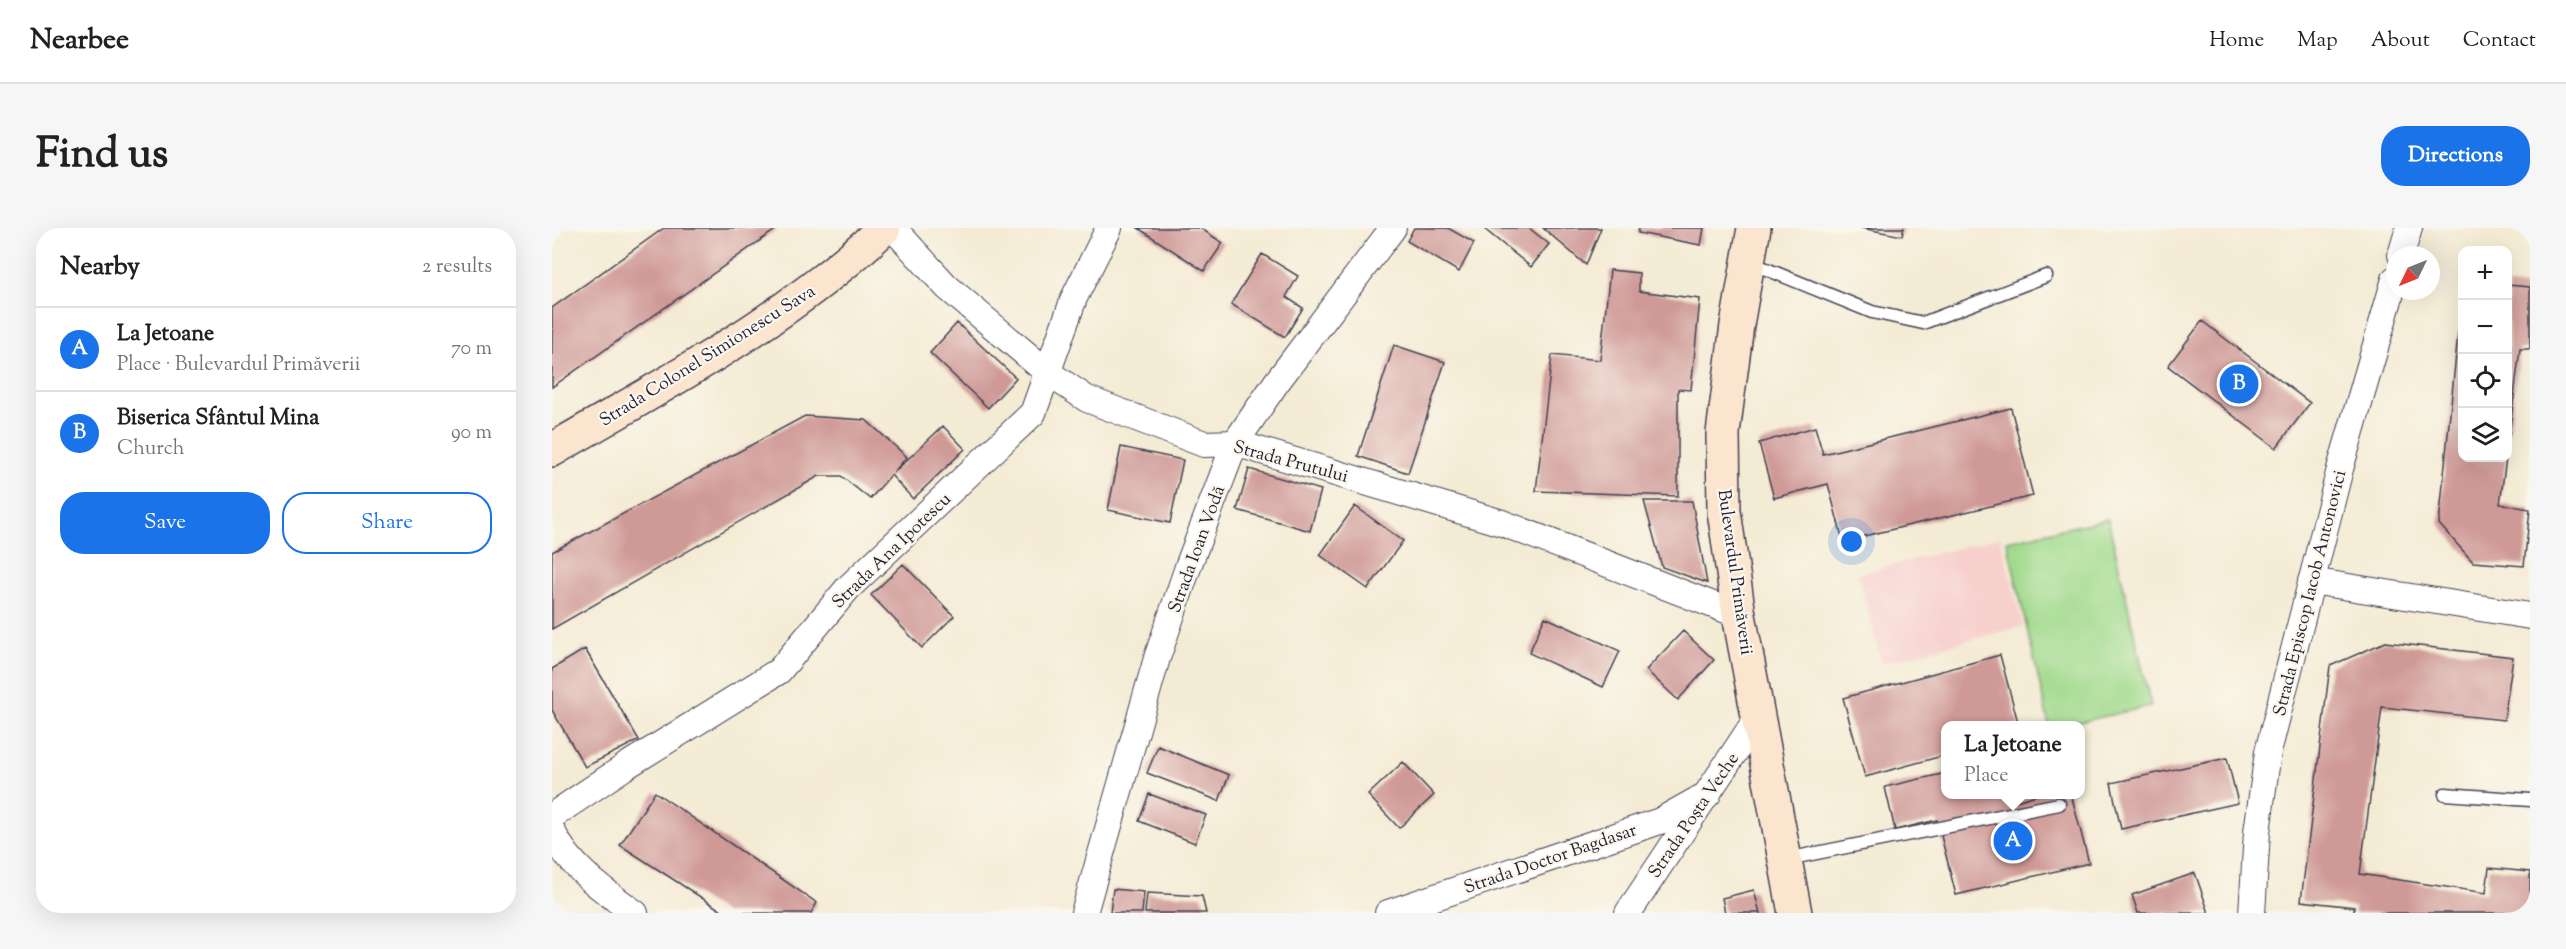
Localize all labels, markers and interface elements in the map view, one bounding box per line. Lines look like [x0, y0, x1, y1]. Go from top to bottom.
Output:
text: Nearbee [30, 21, 129, 61]
text: Home [2209, 26, 2264, 56]
text: Map [2297, 26, 2338, 56]
text: About [2371, 26, 2430, 56]
text: Contact [2463, 26, 2536, 56]
text: Find us [36, 126, 168, 186]
button: Directions [2381, 126, 2530, 186]
north arrow [2386, 246, 2440, 300]
map controls [2458, 246, 2512, 462]
button: + [2458, 246, 2512, 300]
text: Nearby [60, 249, 140, 286]
text: 2 results [422, 253, 492, 282]
street label: Strada Colonel Simionescu Sava [595, 279, 821, 434]
button: − [2458, 300, 2512, 354]
text: La Jetoane [117, 319, 214, 351]
text: A [71, 335, 88, 364]
text: 70 m [451, 335, 492, 364]
text: Place · Bulevardul Primăverii [117, 351, 360, 380]
button: locate [2458, 354, 2512, 408]
pin: B [2220, 362, 2258, 406]
text: Biserica Sfântul Mina [117, 403, 319, 435]
button: layers [2458, 408, 2512, 462]
text: B [73, 419, 86, 448]
text: 90 m [451, 419, 492, 448]
text: Church [117, 435, 184, 464]
street label: Strada Prutului [1230, 435, 1351, 491]
street label: Strada Episcop Iacob Antonovici [2268, 468, 2354, 719]
street label: Strada Ioan Vodă [1163, 482, 1233, 617]
street label: Strada Ana Ipotescu [827, 488, 958, 615]
street label: Bulevardul Primăverii [1710, 488, 1759, 657]
button: Save [60, 492, 270, 554]
button: Share [282, 492, 492, 554]
your location [1837, 527, 1866, 556]
popup [1941, 721, 2085, 799]
text: La Jetoane [1964, 730, 2062, 762]
street label: Strada Poșta Veche [1643, 748, 1746, 884]
text: Place [1964, 762, 2008, 791]
street label: Strada Doctor Bagdasar [1461, 818, 1641, 902]
pin: A [1994, 818, 2032, 864]

